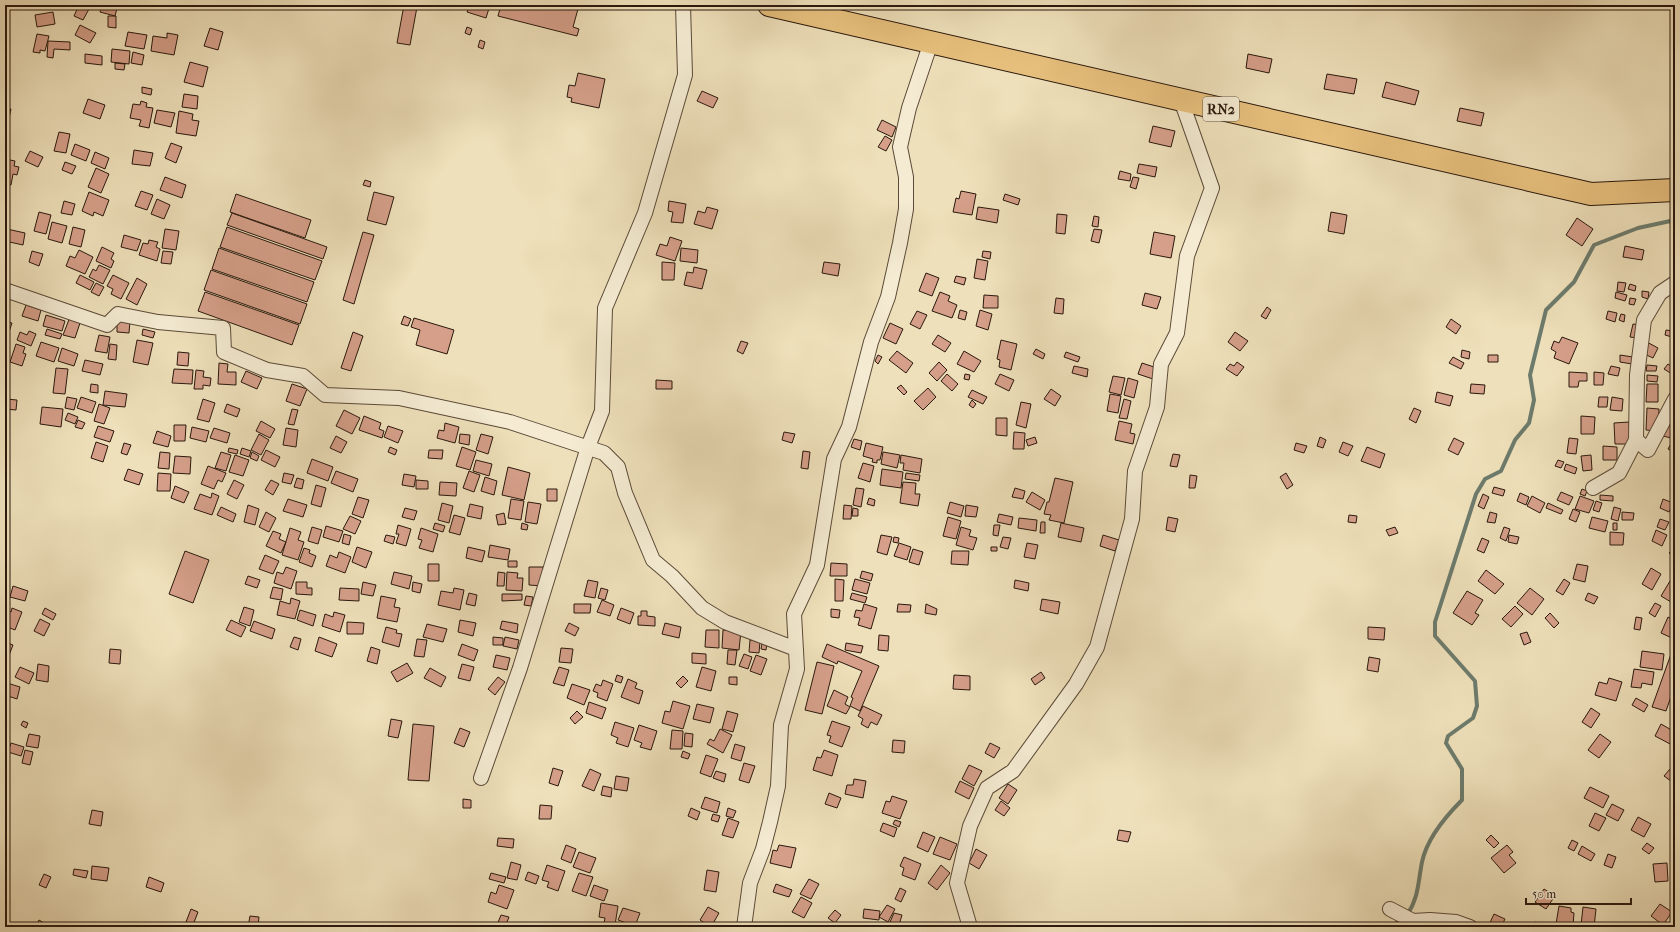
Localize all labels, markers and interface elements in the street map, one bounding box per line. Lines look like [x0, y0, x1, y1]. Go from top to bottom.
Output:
road number: RN2 [1203, 97, 1239, 121]
scale bar [1526, 880, 1631, 906]
text: 50 m [1532, 887, 1556, 901]

